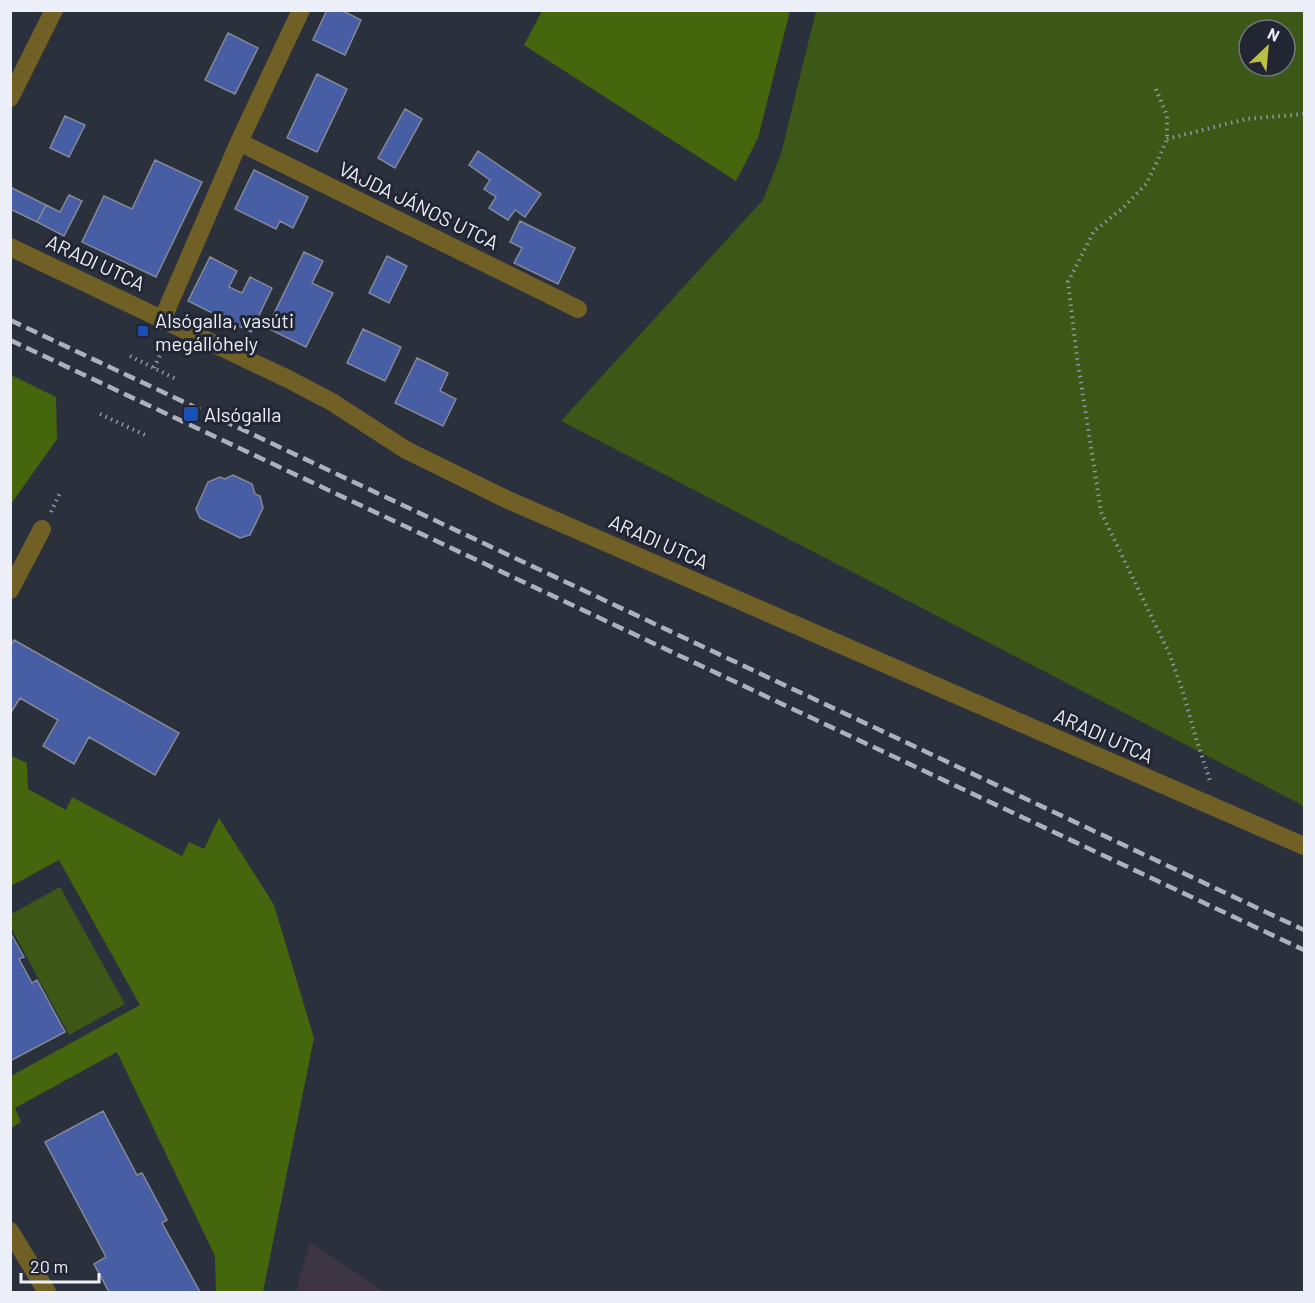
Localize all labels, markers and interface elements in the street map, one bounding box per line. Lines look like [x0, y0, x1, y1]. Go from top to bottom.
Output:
north arrow [1237, 18, 1297, 78]
text: N [1265, 23, 1283, 45]
street label: VAJDA JÁNOS UTCA [335, 156, 503, 254]
street label: ARADI UTCA [43, 229, 149, 295]
place label: Alsógalla, vasúti megállóhely [155, 308, 294, 355]
marker: Alsógalla, vasúti megállóhely [136, 324, 150, 338]
place label: Alsógalla [204, 402, 281, 426]
marker: Alsógalla [182, 405, 200, 423]
street label: ARADI UTCA [605, 508, 713, 574]
street label: ARADI UTCA [1050, 702, 1158, 768]
scale bar [21, 1246, 99, 1284]
text: 20 m [30, 1255, 68, 1277]

